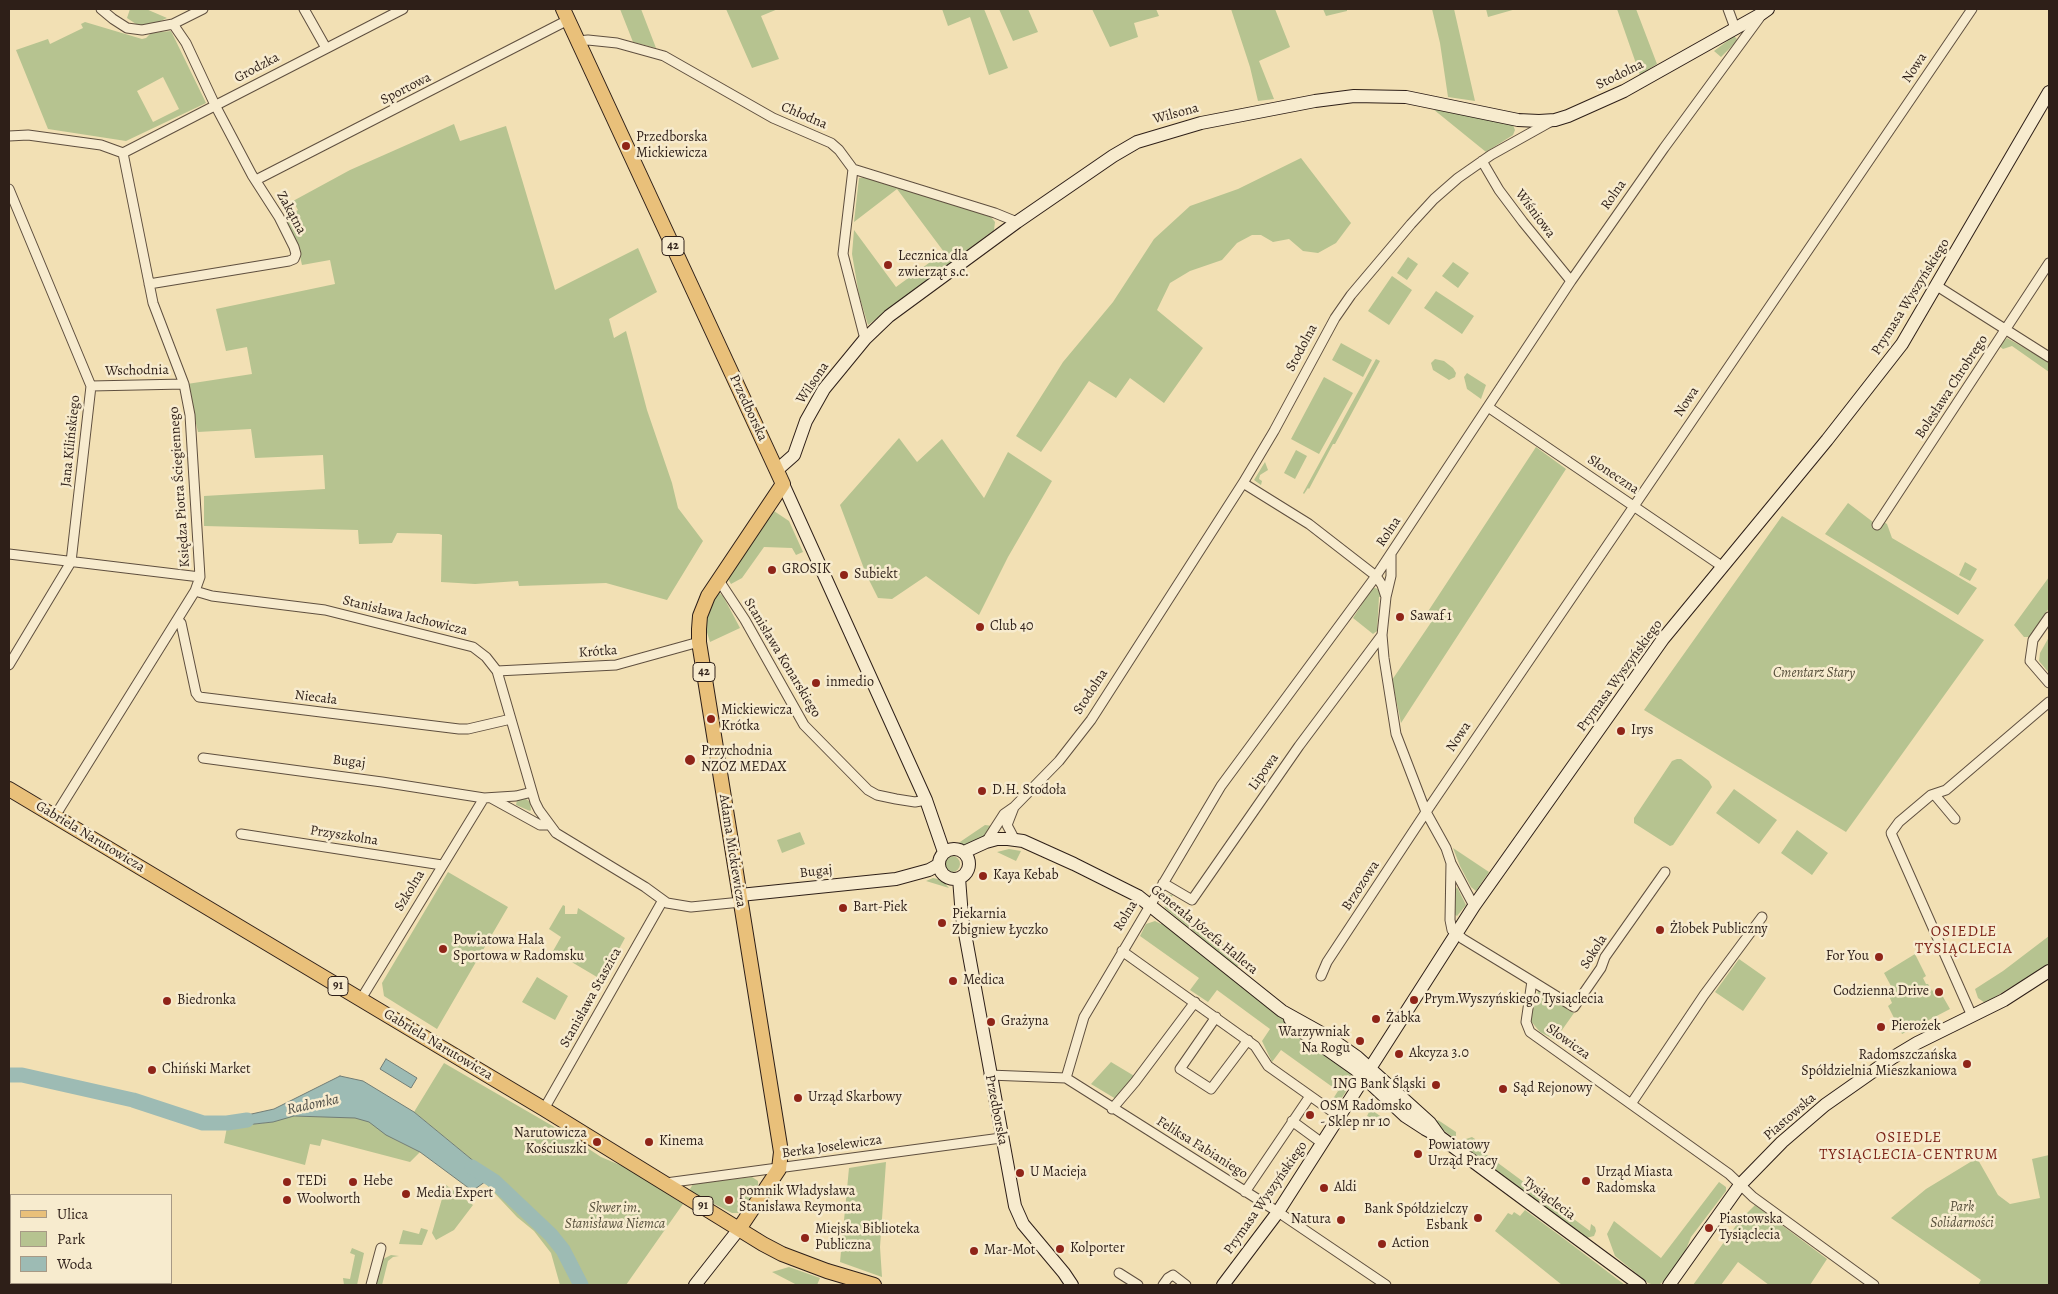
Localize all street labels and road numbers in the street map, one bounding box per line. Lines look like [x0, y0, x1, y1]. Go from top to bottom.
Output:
street label: Grodzka [232, 49, 282, 87]
street label: Nowa [1899, 50, 1931, 86]
street label: Stodolna [1593, 56, 1647, 94]
street label: Sportowa [378, 69, 434, 109]
street label: Chłodna [778, 99, 830, 133]
street label: Wilsona [1151, 100, 1201, 128]
street label: Rolna [1598, 177, 1630, 213]
street label: Wiśniowa [1511, 186, 1559, 242]
street label: Zakątna [272, 189, 310, 237]
street label: Prymasa Wyszyńskiego [1868, 236, 1954, 358]
road number: 42 [662, 237, 684, 256]
street label: Stodolna [1283, 321, 1321, 375]
street label: Bolesława Chrobrego [1912, 332, 1992, 442]
street label: Wilsona [793, 359, 833, 407]
street label: Wschodnia [105, 362, 169, 380]
street label: Przedborska [725, 372, 771, 444]
street label: Nowa [1671, 384, 1703, 420]
street label: Jana Kilińskiego [58, 394, 84, 488]
street label: Księdza Piotra Ściegiennego [166, 406, 194, 568]
street label: Słoneczna [1584, 452, 1642, 498]
street label: Rolna [1373, 514, 1405, 550]
street label: Stanisława Jachowicza [341, 592, 469, 640]
street label: Stanisława Konarskiego [740, 595, 824, 721]
street label: Prymasa Wyszyńskiego [1574, 617, 1666, 735]
street label: Krótka [578, 642, 618, 662]
road number: 42 [693, 662, 715, 682]
street label: Stodolna [1070, 666, 1112, 718]
street label: Niecała [294, 687, 338, 709]
street label: Nowa [1443, 719, 1475, 755]
street label: Lipowa [1245, 750, 1283, 794]
street label: Bugaj [332, 752, 366, 772]
street label: Adama Mickiewicza [715, 793, 749, 909]
street label: Gabriela Narutowicza [32, 798, 148, 876]
street label: Przyszkolna [309, 822, 379, 850]
street label: Brzozowa [1339, 858, 1383, 914]
street label: Bugaj [799, 862, 833, 882]
street label: Szkolna [391, 867, 429, 915]
street label: Generała Józefa Hallera [1147, 882, 1261, 978]
street label: Rolna [1110, 898, 1142, 934]
street label: Sokola [1577, 932, 1611, 972]
street label: Stanisława Staszica [557, 945, 625, 1051]
road number: 91 [328, 976, 348, 996]
street label: Gabriela Narutowicza [380, 1006, 496, 1084]
street label: Słowicza [1543, 1020, 1593, 1064]
street label: Przedborska [981, 1073, 1011, 1147]
street label: Piastowska [1760, 1090, 1820, 1144]
street label: Feliksa Fabianiego [1153, 1113, 1251, 1183]
street label: Berka Joselewicza [781, 1132, 883, 1162]
street label: Prymasa Wyszyńskiego [1221, 1138, 1311, 1258]
street label: Tysiąclecia [1519, 1174, 1579, 1224]
road number: 91 [693, 1196, 713, 1216]

